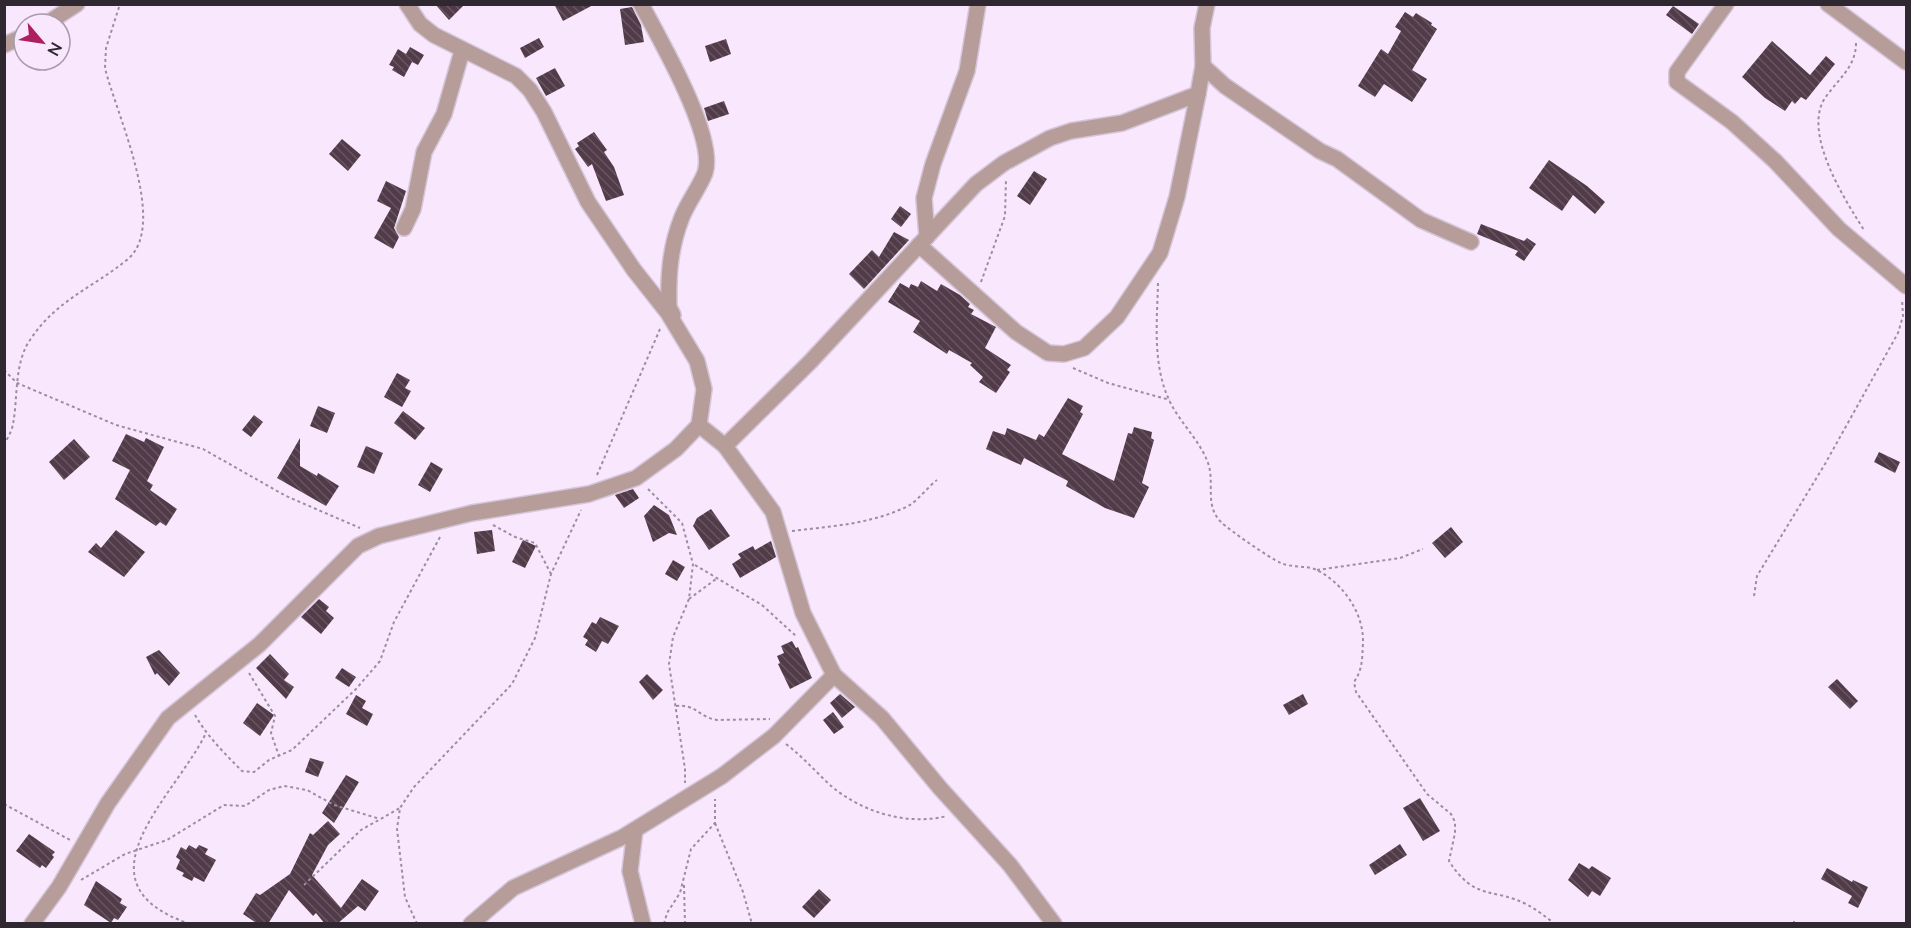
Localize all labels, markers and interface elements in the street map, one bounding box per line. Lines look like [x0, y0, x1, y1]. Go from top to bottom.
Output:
north arrow [12, 12, 72, 72]
text: N [44, 40, 67, 60]

